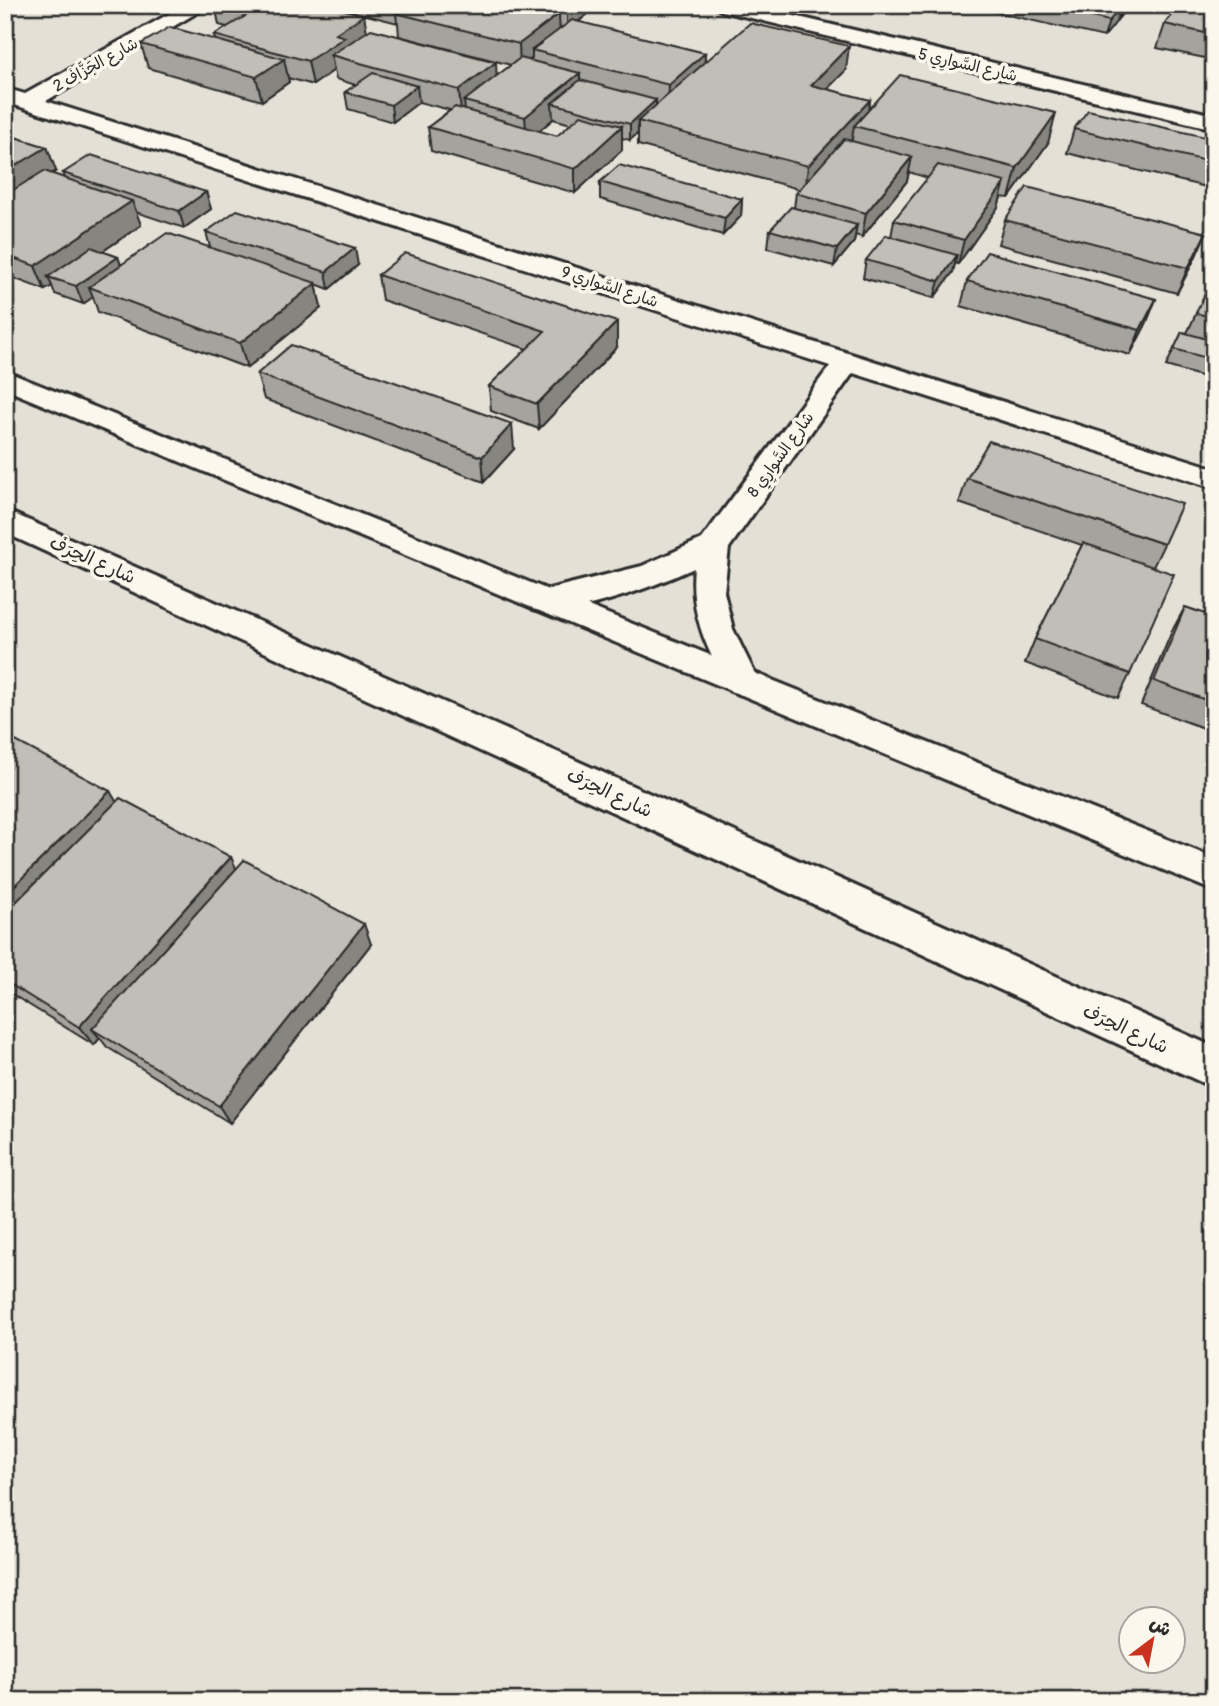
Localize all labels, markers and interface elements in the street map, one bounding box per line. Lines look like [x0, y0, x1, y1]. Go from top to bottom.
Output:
street label: شارع الجَزَّاف 2 [49, 33, 142, 97]
street label: شارع السَّوارِي 5 [916, 44, 1019, 87]
street label: شارع السَّوارِي 9 [558, 262, 661, 313]
street label: شارع السَّوارِي 8 [743, 408, 819, 502]
street label: شارع الحِرَف [46, 530, 139, 590]
street label: شارع الحِرَف [563, 763, 656, 824]
street label: شارع الحِرَف [1079, 999, 1172, 1060]
north arrow [1118, 1604, 1188, 1674]
text: ش [1145, 1611, 1176, 1642]

